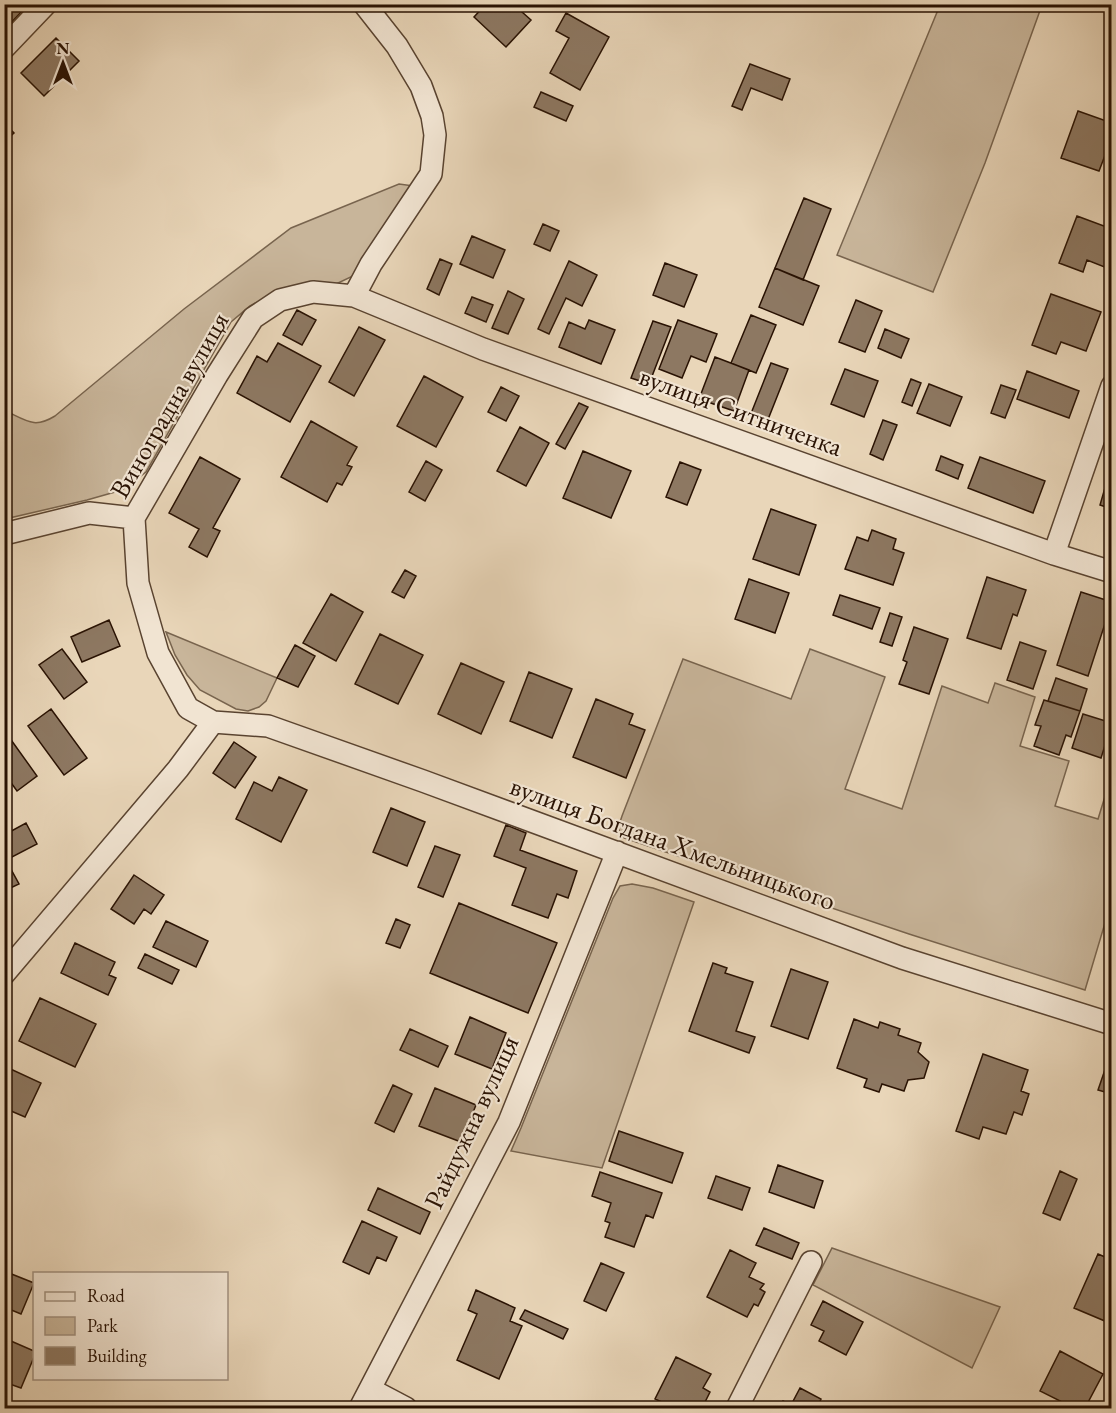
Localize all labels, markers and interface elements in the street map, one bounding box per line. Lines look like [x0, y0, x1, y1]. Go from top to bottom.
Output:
north arrow [33, 33, 93, 93]
text: N [57, 38, 70, 59]
street label: Виноградна вулиця [102, 306, 236, 504]
street label: вулиця Ситниченка [635, 358, 848, 464]
street label: вулиця Богдана Хмельницького [506, 768, 840, 918]
street label: Райдужна вулиця [416, 1030, 526, 1214]
legend [33, 1272, 228, 1380]
text: Road [87, 1284, 126, 1307]
text: Park [87, 1314, 118, 1337]
text: Building [87, 1344, 147, 1367]

